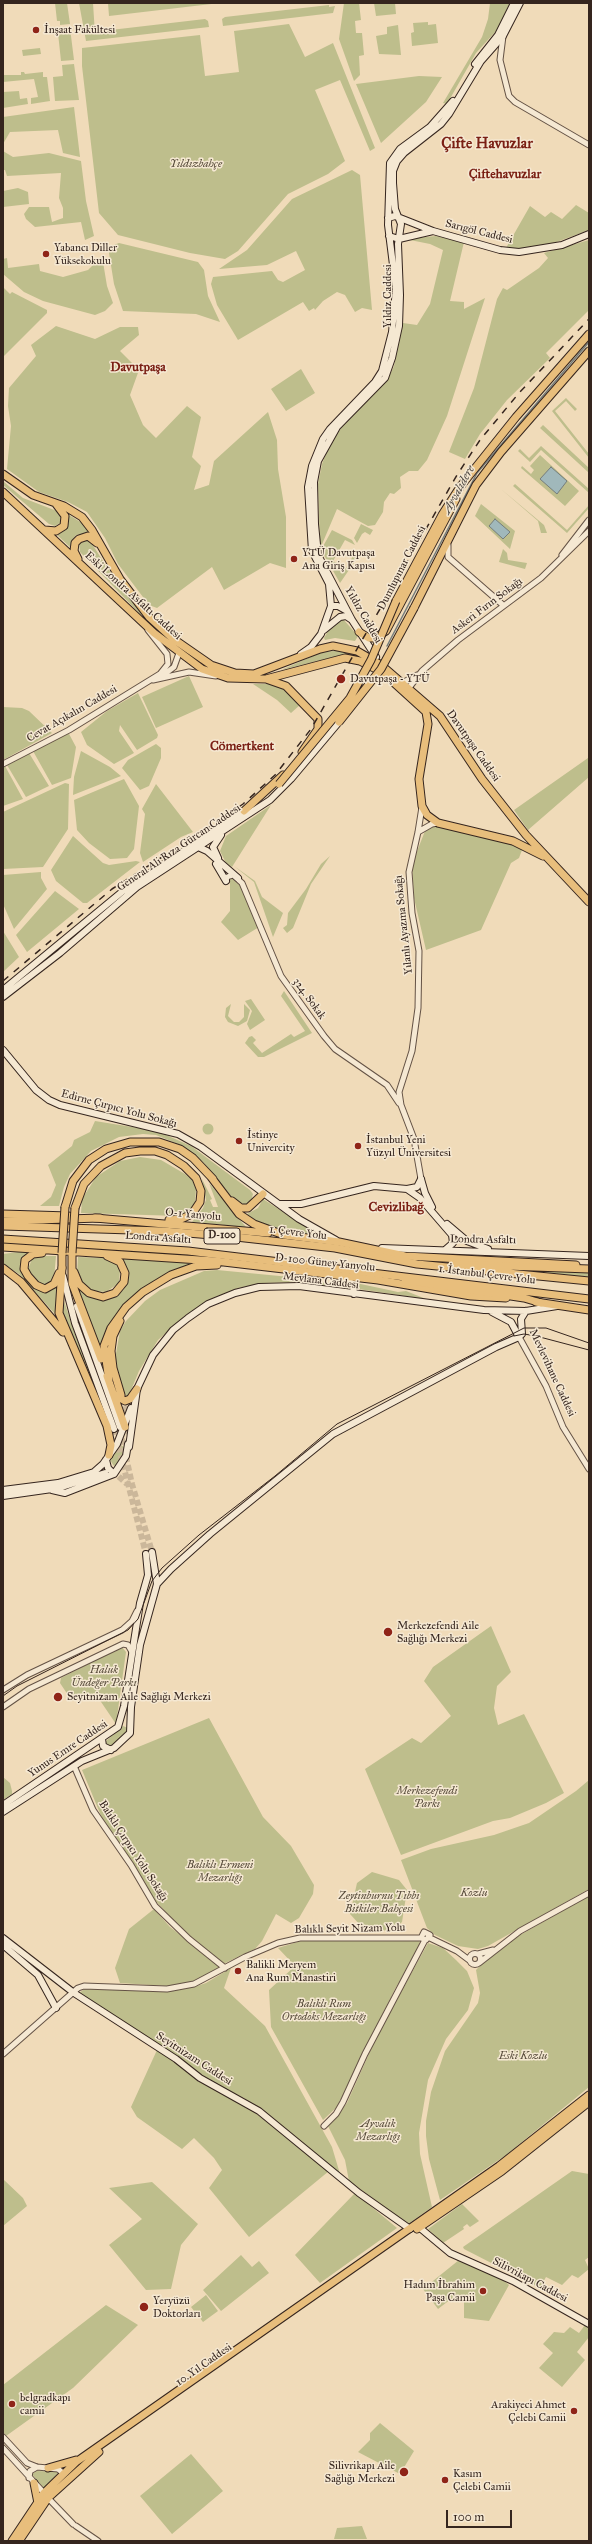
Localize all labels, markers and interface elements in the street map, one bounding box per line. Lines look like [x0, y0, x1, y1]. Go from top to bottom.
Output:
place label: İnşaat Fakültesi [44, 23, 115, 37]
marker: İnşaat Fakültesi [31, 25, 41, 35]
district label: Çifte Havuzlar [441, 135, 533, 153]
park label: Yıldızbahçe [170, 157, 222, 171]
district label: Çiftehavuzlar [469, 167, 541, 183]
street label: Sarıgöl Caddesi [444, 217, 514, 247]
place label: Yabancı Diller Yüksekokulu [54, 241, 117, 267]
marker: Yabancı Diller Yüksekokulu [41, 249, 51, 259]
street label: Yıldız Caddesi [381, 264, 395, 328]
district label: Davutpaşa [110, 360, 166, 376]
water label: Ayvalıdere [440, 463, 478, 517]
street label: Dumlupınar Caddesi [375, 524, 429, 612]
place label: YTÜ Davutpaşa Ana Giriş Kapısı [302, 546, 375, 572]
street label: Eski Londra Asfaltı Caddesi [82, 549, 184, 643]
marker: YTÜ Davutpaşa Ana Giriş Kapısı [289, 554, 299, 564]
street label: Askeri Fırın Sokağı [449, 575, 525, 637]
street label: Yıldız Caddesi [341, 584, 385, 646]
place label: Davutpaşa - YTÜ [350, 672, 430, 686]
marker: Davutpaşa - YTÜ [335, 673, 347, 685]
street label: Cevat Açıkalın Caddesi [24, 683, 120, 745]
street label: Davutpaşa Caddesi [443, 708, 503, 784]
district label: Cömertkent [210, 739, 274, 755]
street label: General Ali Rıza Gürcan Caddesi [115, 802, 243, 894]
street label: Yılanlı Ayazma Sokağı [392, 875, 416, 975]
street label: 324. Sokak [290, 976, 328, 1022]
street label: Edirne Çırpıcı Yolu Sokağı [60, 1087, 178, 1131]
place label: İstinye Univercity [247, 1128, 295, 1154]
place label: İstanbul Yeni Yüzyıl Üniversitesi [366, 1133, 451, 1159]
marker: İstinye Univercity [234, 1136, 244, 1146]
marker: İstanbul Yeni Yüzyıl Üniversitesi [353, 1141, 363, 1151]
district label: Cevizlibağ [369, 1200, 423, 1216]
street label: O-1 Yanyolu [165, 1206, 221, 1224]
street label: 1. Çevre Yolu [268, 1223, 328, 1243]
road number: D-100 [204, 1228, 240, 1244]
street label: Londra Asfaltı [125, 1229, 191, 1247]
street label: Londra Asfaltı [450, 1233, 516, 1247]
street label: D-100 Güney Yanyolu [274, 1251, 376, 1275]
street label: 1. İstanbul Çevre Yolu [438, 1263, 536, 1287]
street label: Mevlana Caddesi [282, 1270, 360, 1292]
street label: Mevlevihane Caddesi [526, 1327, 578, 1419]
place label: Merkezefendi Aile Sağlığı Merkezi [397, 1619, 479, 1645]
marker: Merkezefendi Aile Sağlığı Merkezi [382, 1626, 394, 1638]
park label: Haluk Ündeğer Parkı [71, 1663, 137, 1689]
place label: Seyitnizam Aile Sağlığı Merkezi [67, 1690, 211, 1704]
marker: Seyitnizam Aile Sağlığı Merkezi [52, 1691, 64, 1703]
street label: Yunus Emre Caddesi [26, 1717, 110, 1781]
park label: Merkezefendi Parkı [396, 1784, 458, 1810]
street label: Balıklı Çırpıcı Yolu Sokağı [96, 1798, 170, 1904]
park label: Balıklı Ermeni Mezarlığı [187, 1858, 253, 1884]
park label: Kozlu [460, 1886, 488, 1900]
park label: Zeytinburnu Tıbbı Bitkiler Bahçesi [339, 1889, 419, 1915]
street label: Balıklı Seyit Nizam Yolu [294, 1921, 406, 1937]
place label: Balikli Meryem Ana Rum Manastiri [246, 1958, 336, 1984]
marker: Balikli Meryem Ana Rum Manastiri [233, 1966, 243, 1976]
park label: Balıklı Rum Ortodoks Mezarlığı [282, 1997, 366, 2023]
street label: Seyitnizam Caddesi [154, 2030, 234, 2088]
park label: Eski Kozlu [499, 2049, 547, 2063]
park label: Ayvalık Mezarlığı [356, 2117, 400, 2143]
street label: Silivrikapı Caddesi [490, 2255, 570, 2305]
place label: Hadım İbrahim Paşa Camii [404, 2278, 475, 2304]
marker: Hadım İbrahim Paşa Camii [478, 2286, 488, 2296]
place label: Yeryüzü Doktorları [153, 2294, 201, 2320]
marker: Yeryüzü Doktorları [138, 2301, 150, 2313]
street label: 10. Yıl Caddesi [173, 2341, 235, 2389]
place label: belgradkapı camii [20, 2391, 71, 2417]
place label: Arakiyeci Ahmet Çelebi Camii [491, 2398, 566, 2424]
marker: belgradkapı camii [7, 2399, 17, 2409]
marker: Arakiyeci Ahmet Çelebi Camii [569, 2406, 579, 2416]
place label: Silivrikapı Aile Sağlığı Merkezi [325, 2459, 395, 2485]
marker: Silivrikapı Aile Sağlığı Merkezi [398, 2466, 410, 2478]
place label: Kasım Çelebi Camii [453, 2467, 511, 2493]
marker: Kasım Çelebi Camii [440, 2475, 450, 2485]
scale bar [448, 2502, 514, 2528]
text: 100 m [453, 2510, 484, 2524]

